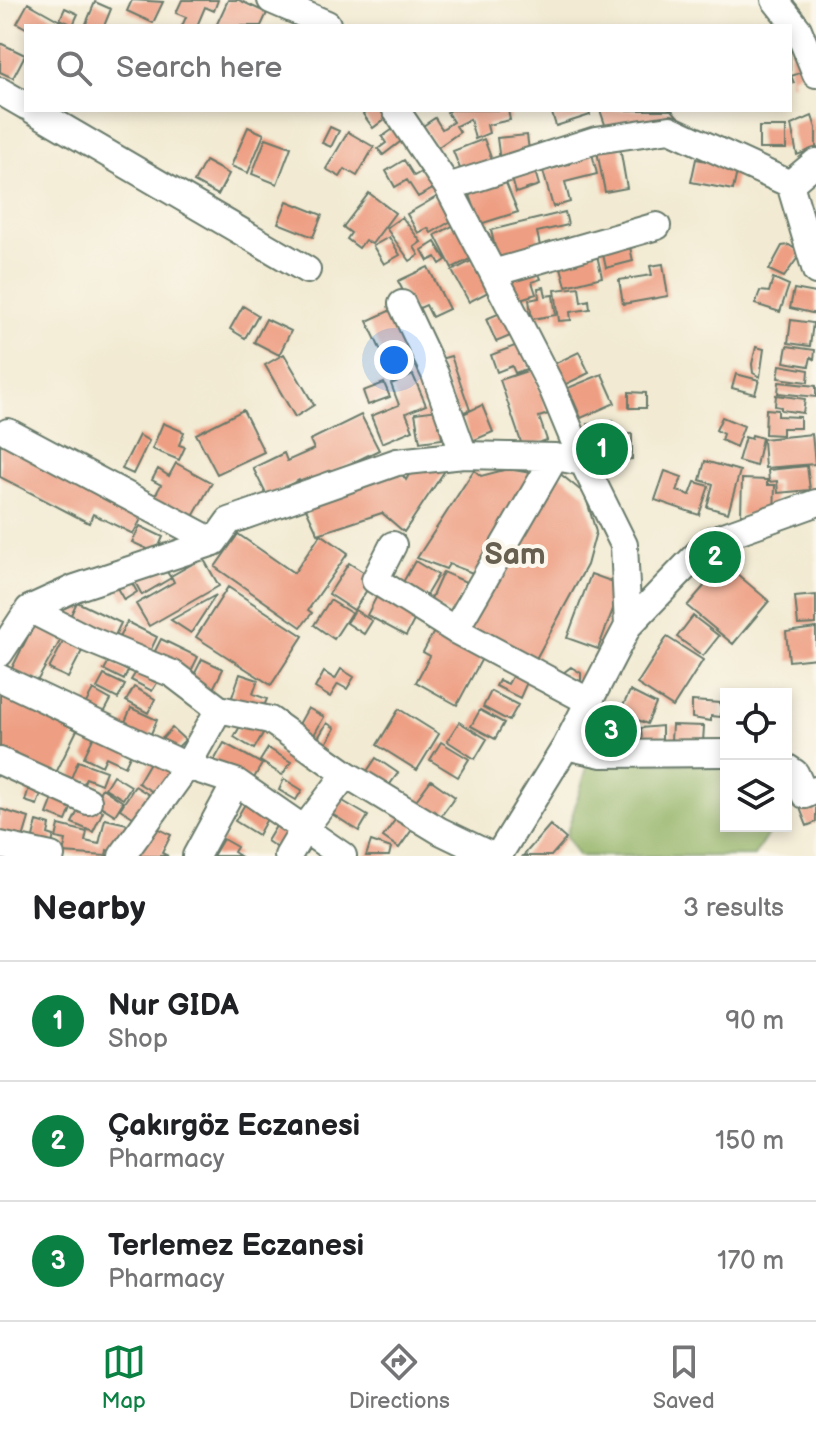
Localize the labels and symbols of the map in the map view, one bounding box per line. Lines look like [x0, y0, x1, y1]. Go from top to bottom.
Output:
your location [374, 340, 414, 380]
pin: 1 [576, 419, 628, 479]
pin: 2 [689, 527, 741, 587]
district label: Sam [484, 537, 546, 573]
pin: 3 [585, 701, 637, 761]

